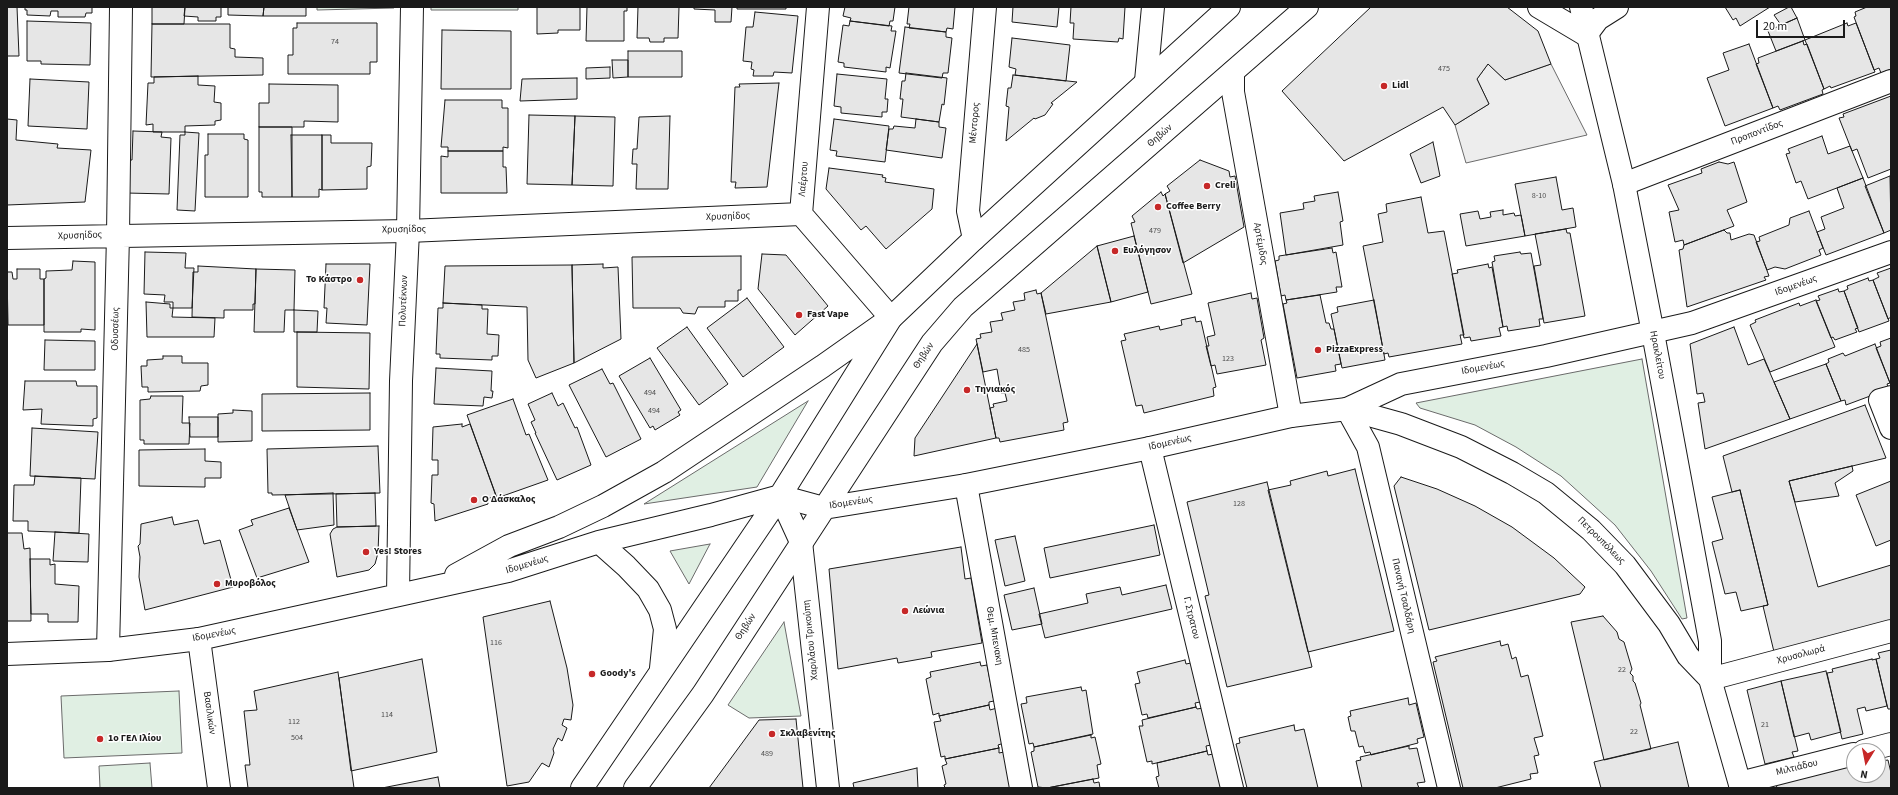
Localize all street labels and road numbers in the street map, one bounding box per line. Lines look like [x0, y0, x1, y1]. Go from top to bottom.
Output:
street label: Μέντορος [967, 102, 983, 144]
street label: Προποντίδος [1729, 118, 1785, 148]
street label: Θηβών [1145, 122, 1175, 150]
street label: Λαέρτου [796, 161, 812, 197]
street label: Χρυσηίδος [706, 210, 750, 224]
street label: Αρτέμιδος [1250, 222, 1270, 266]
street label: Χρυσηίδος [382, 224, 426, 236]
street label: Χρυσηίδος [58, 229, 102, 243]
street label: Ιδομενέως [1773, 273, 1819, 299]
street label: Πολυτέκνων [397, 275, 411, 327]
street label: Οδυσσέως [110, 307, 122, 351]
street label: Ηρακλείτου [1646, 330, 1668, 380]
street label: Θηβών [911, 341, 937, 371]
street label: Ιδομενέως [1460, 358, 1506, 378]
street label: Ιδομενέως [1147, 432, 1193, 454]
street label: Ιδομενέως [828, 494, 874, 512]
street label: Πετρουπόλεως [1575, 515, 1627, 567]
street label: Ιδομενέως [504, 553, 550, 577]
street label: Παναγή Τσαλδάρη [1389, 557, 1417, 635]
street label: Γ. Στρατου [1180, 596, 1202, 640]
street label: Χαριλάου Τρικούπη [801, 599, 821, 681]
street label: Θεμ. Μπενακη [983, 606, 1005, 666]
street label: Θηβών [733, 611, 759, 643]
street label: Ιδομενέως [191, 625, 237, 645]
street label: Χρυσολωρά [1776, 643, 1826, 667]
street label: Βασιλικών [200, 691, 218, 735]
street label: Μιλτιάδου [1775, 757, 1819, 779]

